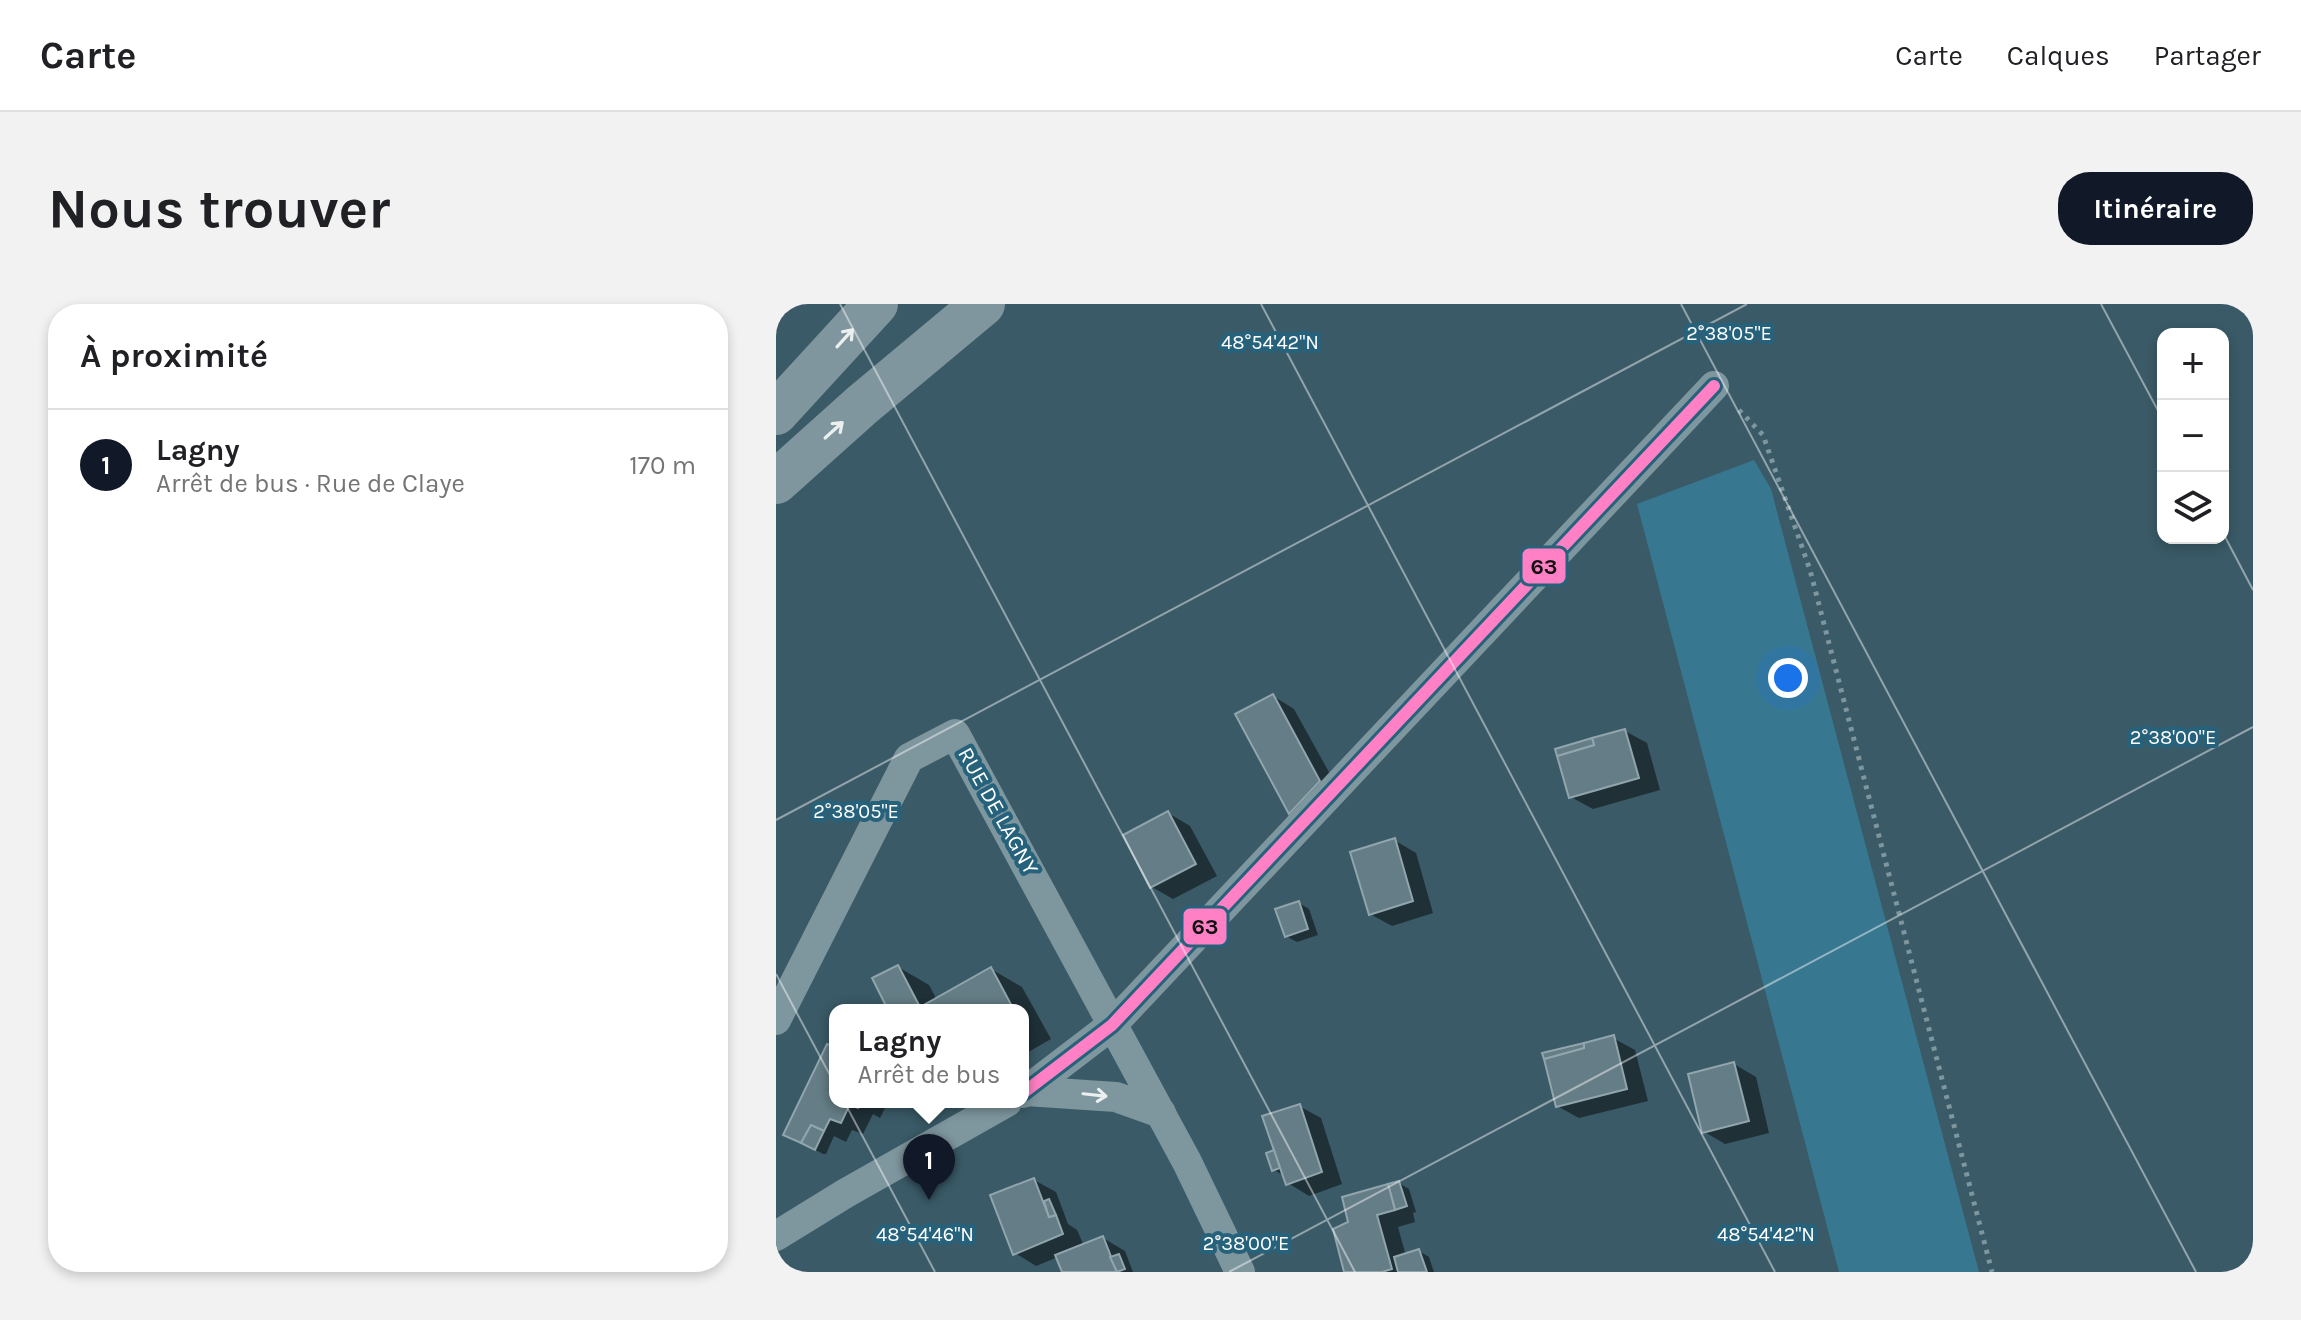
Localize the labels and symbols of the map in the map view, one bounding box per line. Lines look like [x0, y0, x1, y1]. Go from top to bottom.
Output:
text: 2°38'05"E [1686, 322, 1772, 345]
one-way arrow [835, 328, 853, 348]
text: 48°54'42"N [1221, 331, 1319, 354]
one-way arrow [824, 422, 844, 440]
line badge: 63 [1521, 547, 1567, 585]
text: 63 [1530, 554, 1558, 580]
your location [1768, 658, 1808, 698]
text: 2°38'00"E [2130, 726, 2216, 749]
street label: RUE DE LAGNY [952, 743, 1044, 879]
text: 2°38'05"E [813, 800, 899, 823]
line badge: 63 [1182, 907, 1228, 946]
text: 63 [1191, 914, 1219, 940]
one-way arrow [1081, 1088, 1108, 1103]
pin: 1 [903, 1134, 955, 1200]
text: 48°54'46"N [876, 1223, 974, 1246]
text: 48°54'42"N [1717, 1223, 1815, 1246]
text: 2°38'00"E [1203, 1232, 1289, 1255]

